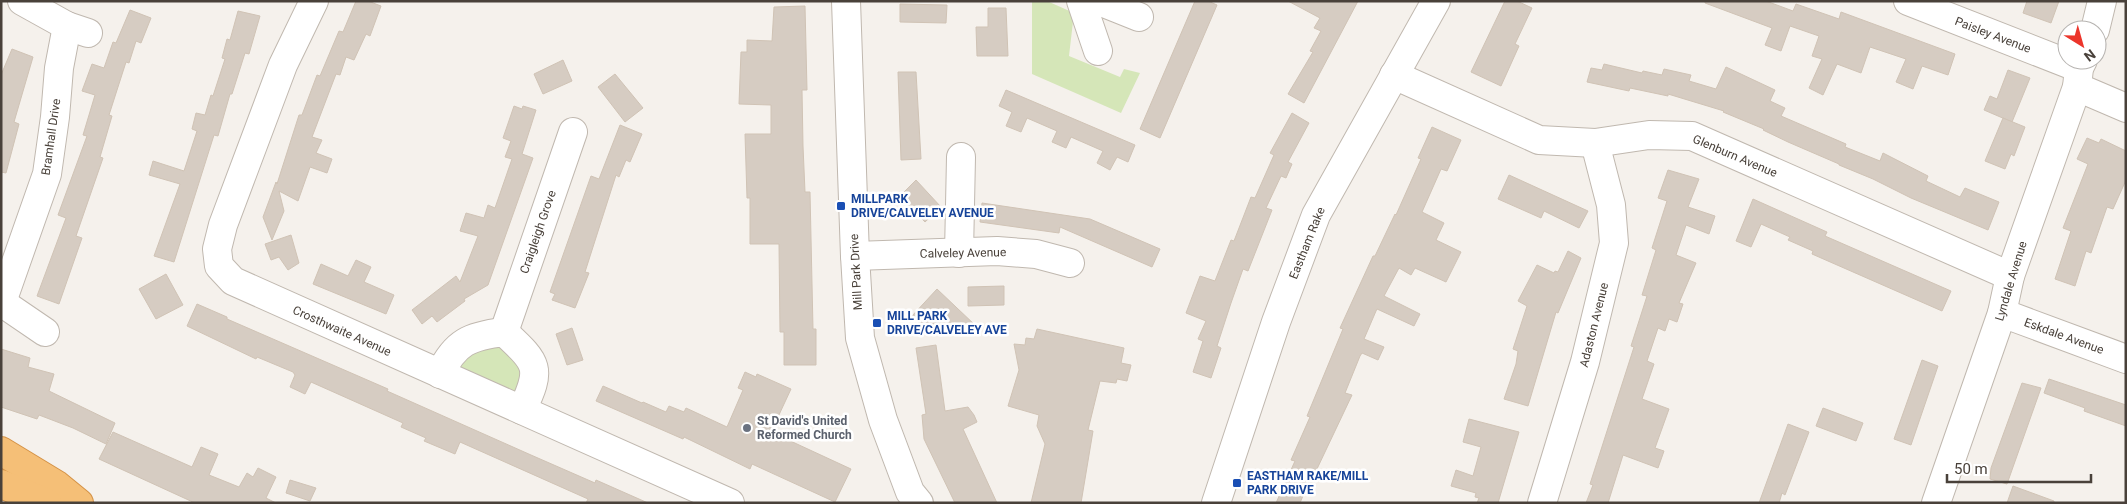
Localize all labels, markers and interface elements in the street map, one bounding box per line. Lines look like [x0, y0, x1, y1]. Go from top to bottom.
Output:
street label: Paisley Avenue [1953, 14, 2033, 56]
north arrow [2057, 20, 2107, 70]
text: N [2081, 46, 2099, 65]
street label: Bramhall Drive [39, 98, 63, 176]
street label: Glenburn Avenue [1691, 132, 1779, 180]
street label: Craigleigh Grove [517, 188, 559, 276]
place label: MILLPARK DRIVE/CALVELEY AVENUE [851, 192, 994, 220]
marker: MILLPARK DRIVE/CALVELEY AVENUE [835, 200, 847, 212]
street label: Eastham Rake [1286, 205, 1328, 281]
street label: Mill Park Drive [847, 234, 865, 310]
street label: Lyndale Avenue [1992, 239, 2030, 323]
street label: Calveley Avenue [920, 245, 1006, 261]
street label: Adaston Avenue [1577, 281, 1611, 369]
street label: Crosthwaite Avenue [291, 303, 393, 359]
place label: MILL PARK DRIVE/CALVELEY AVE [887, 309, 1007, 337]
street label: Eskdale Avenue [2022, 315, 2106, 357]
marker: MILL PARK DRIVE/CALVELEY AVE [871, 317, 883, 329]
place label: St David's United Reformed Church [757, 414, 852, 442]
marker: St David's United Reformed Church [741, 422, 753, 434]
scale bar [1947, 452, 2091, 484]
text: 50 m [1954, 460, 1988, 478]
place label: EASTHAM RAKE/MILL PARK DRIVE [1247, 469, 1369, 497]
marker: EASTHAM RAKE/MILL PARK DRIVE [1231, 477, 1243, 489]

